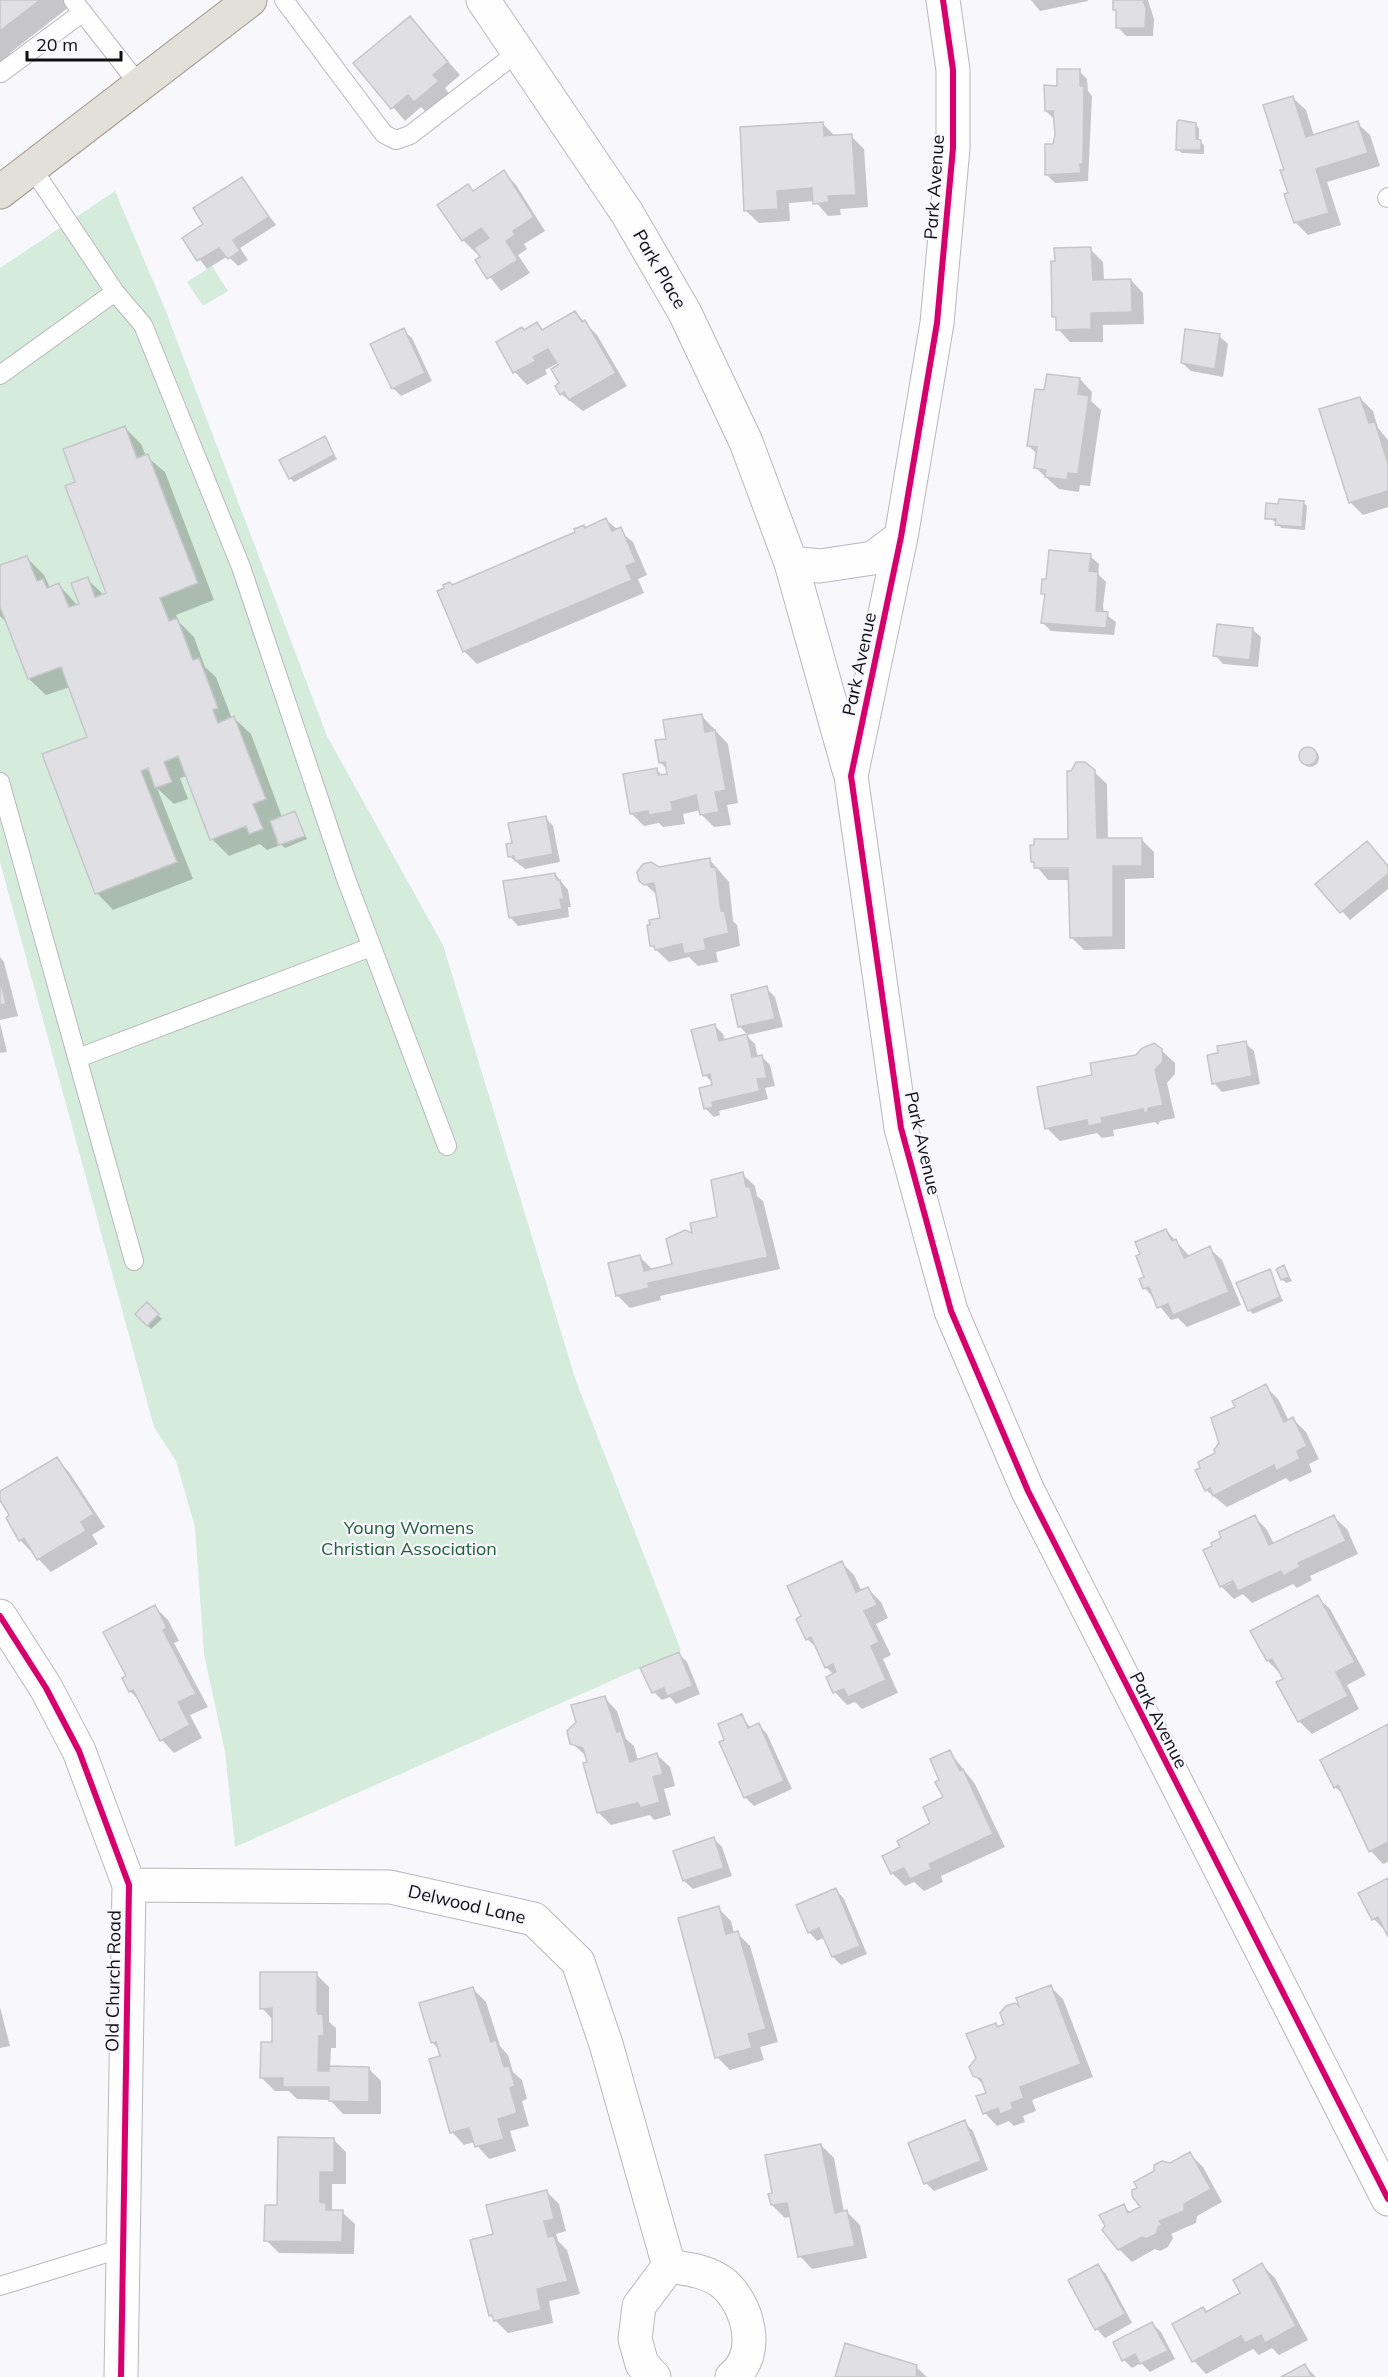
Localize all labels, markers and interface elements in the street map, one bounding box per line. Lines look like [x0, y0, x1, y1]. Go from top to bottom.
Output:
scale bar [27, 24, 122, 62]
text: 20 m [36, 33, 78, 56]
street label: Park Avenue [919, 134, 949, 240]
street label: Park Place [628, 225, 692, 313]
street label: Park Avenue [837, 610, 881, 718]
street label: Park Avenue [900, 1089, 946, 1197]
park label: Young Womens Christian Association [321, 1516, 497, 1560]
street label: Park Avenue [1125, 1668, 1193, 1772]
street label: Delwood Lane [406, 1879, 528, 1929]
street label: Old Church Road [100, 1910, 126, 2052]

